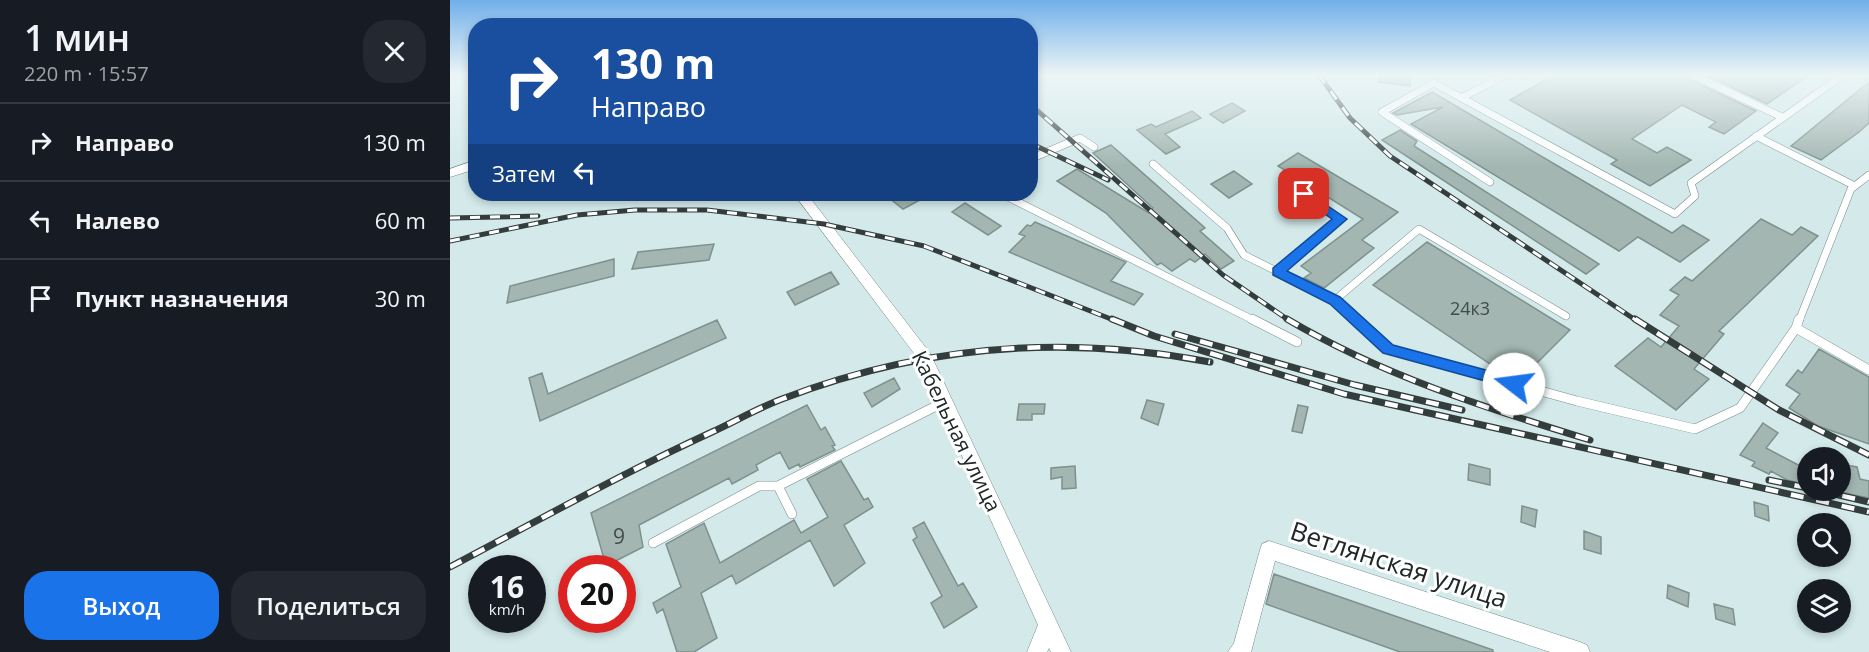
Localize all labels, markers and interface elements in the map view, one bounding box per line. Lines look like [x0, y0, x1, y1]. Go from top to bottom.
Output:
text: 1 мин [24, 13, 130, 62]
button: close [363, 20, 426, 83]
text: 130 m [591, 34, 715, 91]
icon: right [492, 42, 570, 120]
text: 220 m · 15:57 [24, 60, 149, 87]
text: Направо [591, 88, 706, 125]
icon: right [24, 126, 57, 159]
text: Направо [75, 127, 174, 157]
text: 130 m [362, 127, 426, 157]
icon: left [568, 156, 601, 189]
text: Затем [492, 158, 556, 188]
pin [1278, 168, 1329, 219]
icon: arrive [1287, 177, 1320, 210]
icon: left [24, 204, 57, 237]
text: Налево [75, 205, 160, 235]
text: 60 m [375, 205, 426, 235]
icon: arrive [24, 282, 57, 315]
text: Пункт назначения [75, 283, 289, 313]
text: 30 m [375, 283, 426, 313]
house number: 24к3 [1450, 296, 1490, 320]
street label: Кабельная улица [906, 346, 1008, 516]
position arrow [1482, 352, 1546, 416]
map controls [1797, 447, 1851, 633]
button: sound [1797, 447, 1851, 501]
street label: Ветлянская улица [1286, 512, 1512, 616]
button: search [1797, 513, 1851, 567]
house number: 9 [613, 522, 625, 550]
speed limit sign: 20 [558, 555, 636, 633]
text: 16 [490, 566, 524, 607]
button: Выход [24, 571, 219, 640]
button: Поделиться [231, 571, 426, 640]
button: layers [1797, 579, 1851, 633]
text: km/h [489, 599, 525, 619]

